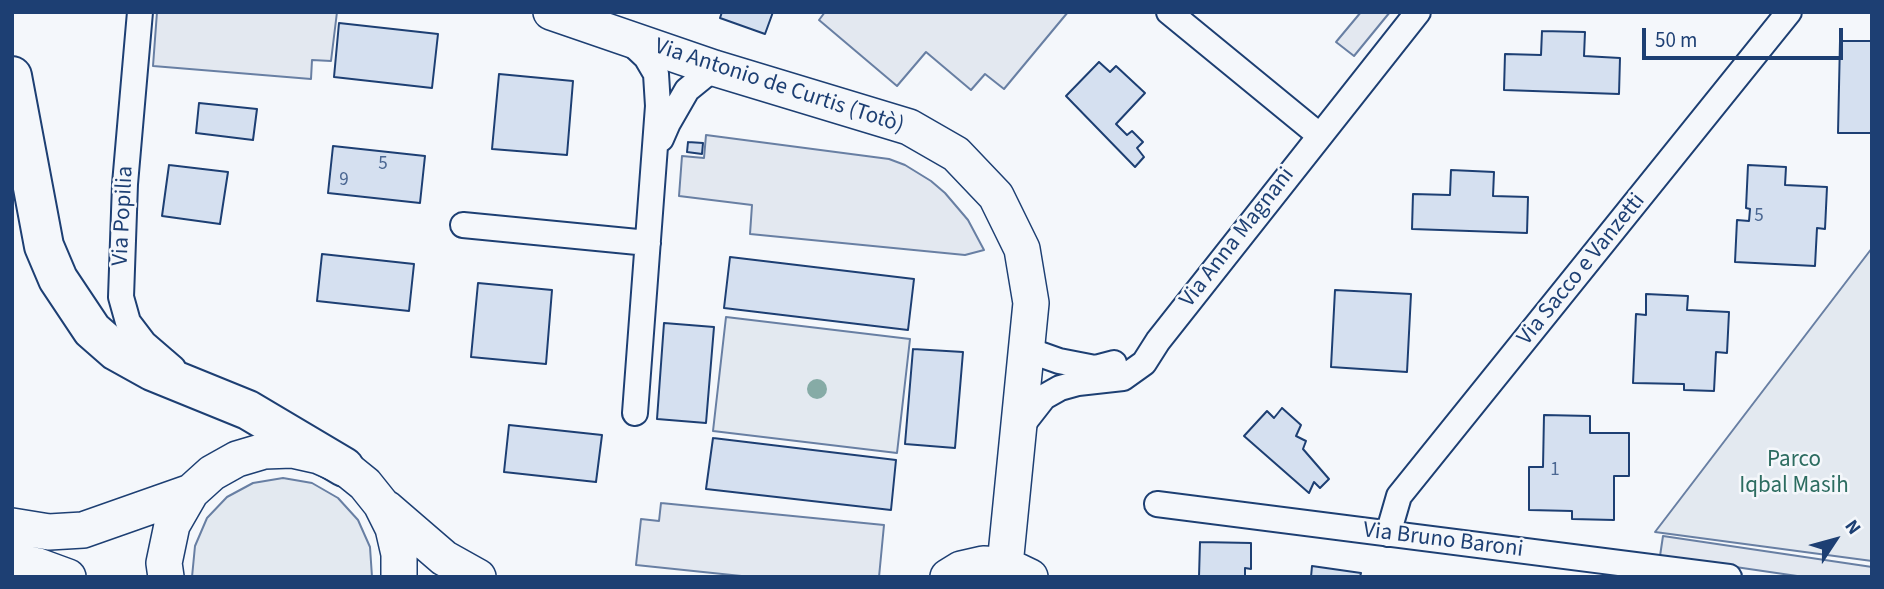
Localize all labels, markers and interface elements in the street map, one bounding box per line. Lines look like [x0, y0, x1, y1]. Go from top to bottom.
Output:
scale bar [1646, 14, 1847, 58]
text: 50 m [1655, 25, 1697, 55]
street label: Via Antonio de Curtis (Totò) [651, 34, 907, 140]
house number: 5 [378, 154, 388, 176]
street label: Via Anna Magnani [1175, 163, 1301, 313]
street label: Via Popilia [108, 165, 140, 267]
house number: 9 [339, 170, 349, 192]
street label: Via Sacco e Vanzetti [1512, 188, 1652, 352]
house number: 5 [1754, 206, 1764, 228]
park label: Parco Iqbal Masih [1739, 447, 1849, 501]
house number: 1 [1550, 460, 1560, 482]
north arrow [1800, 505, 1870, 575]
text: N [1838, 514, 1867, 540]
street label: Via Bruno Baroni [1361, 517, 1525, 565]

